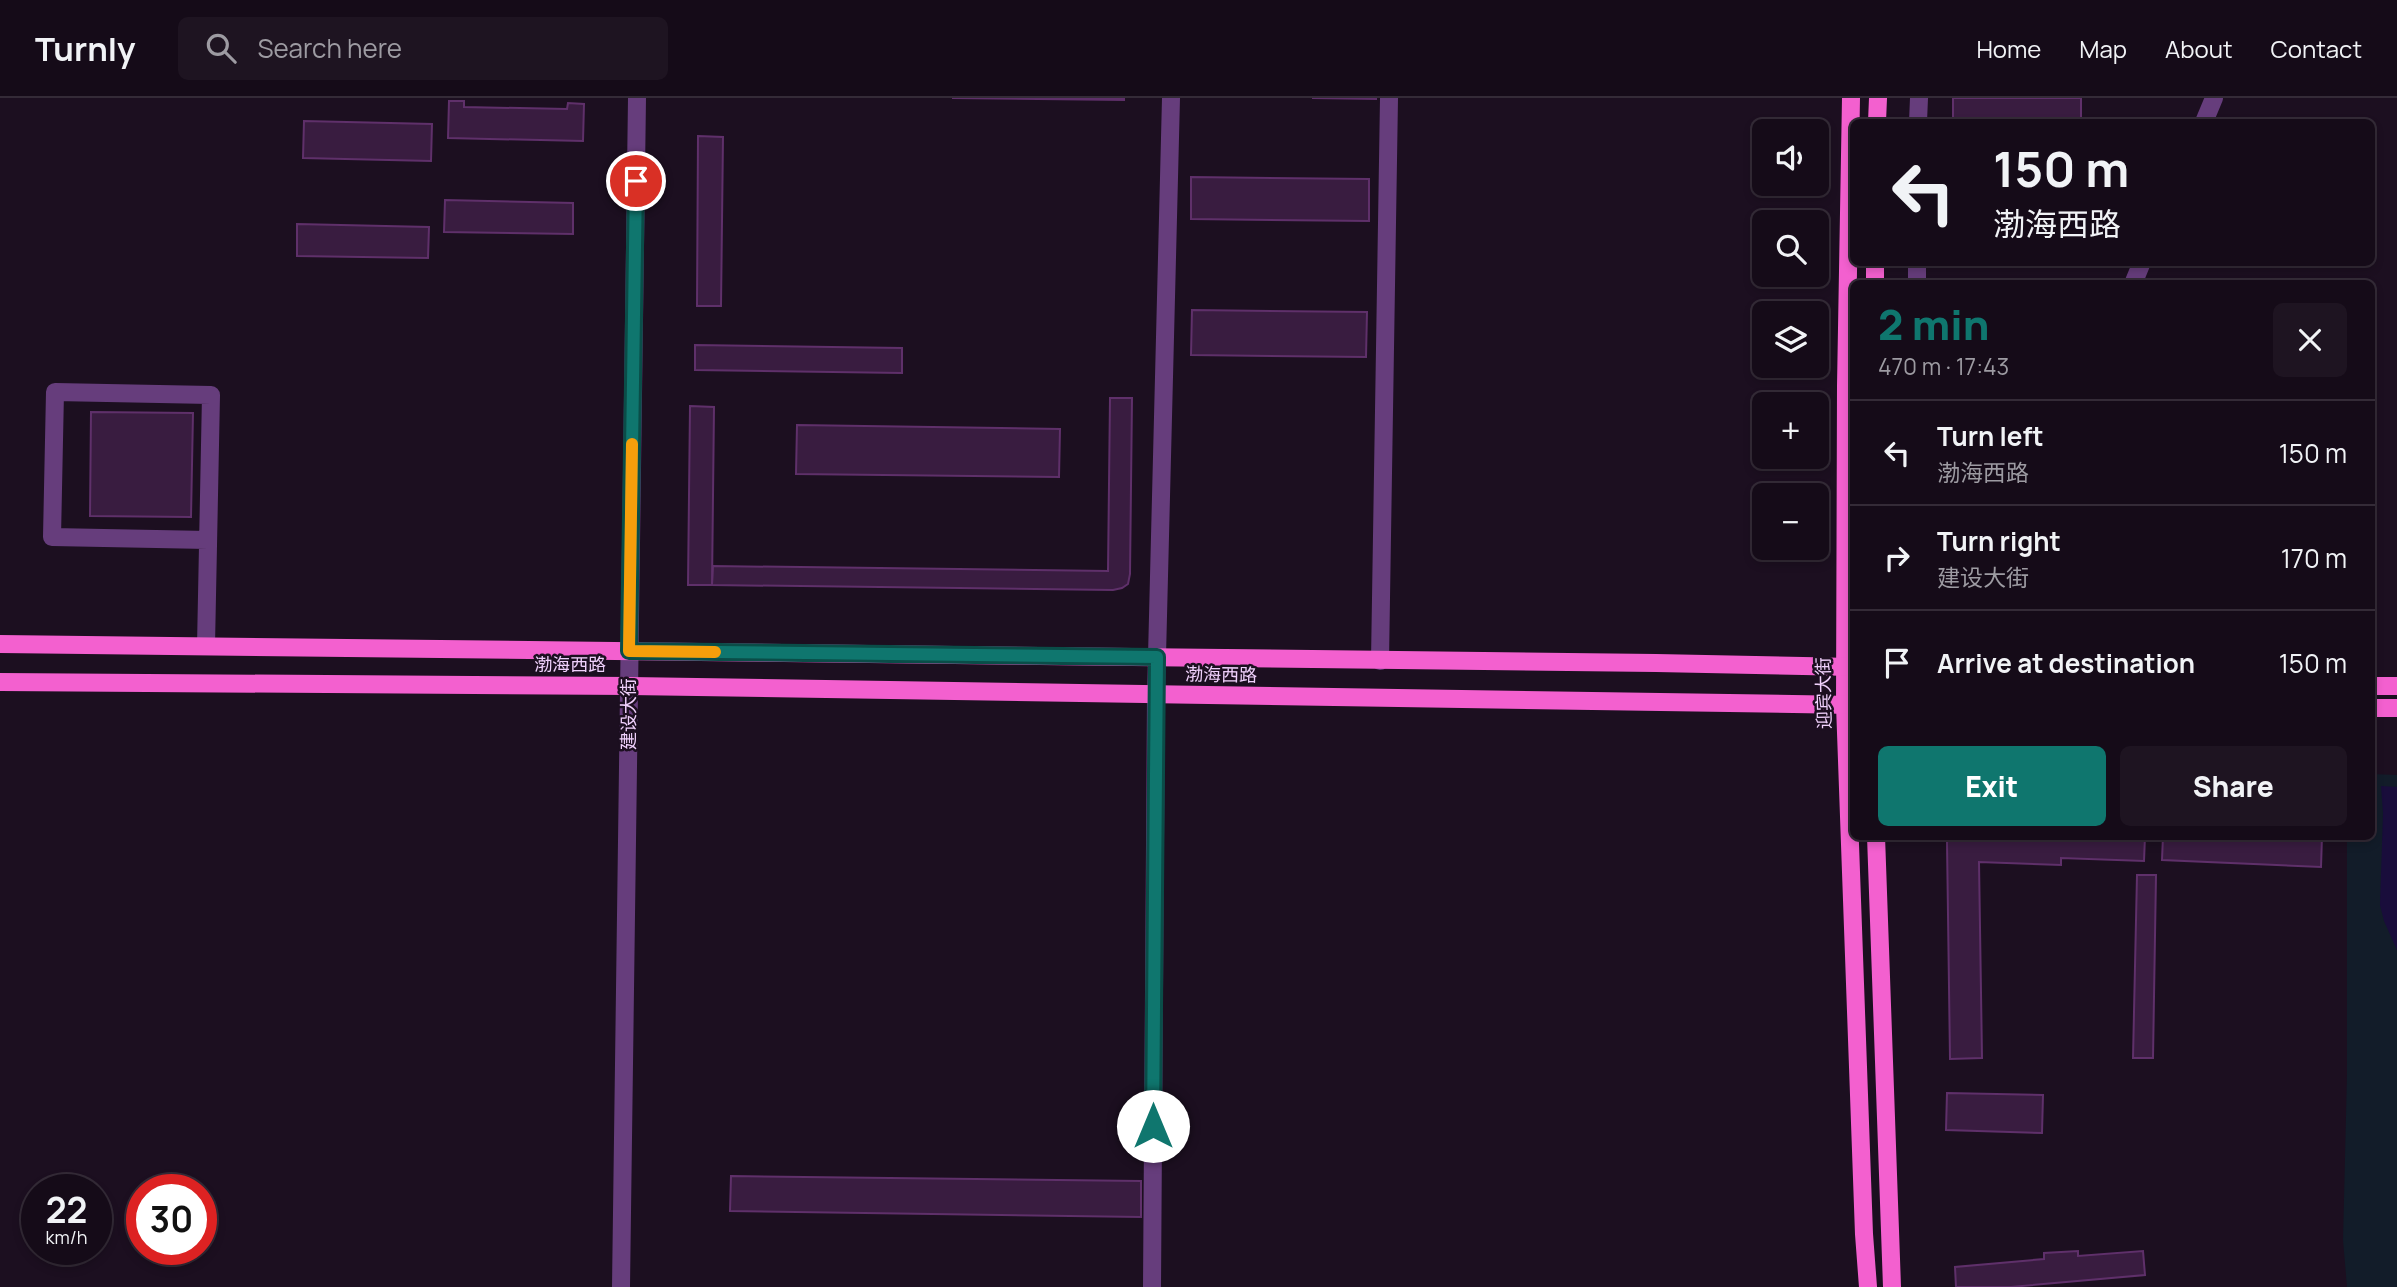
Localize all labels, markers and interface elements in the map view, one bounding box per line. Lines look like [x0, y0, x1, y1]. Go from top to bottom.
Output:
search box [178, 17, 668, 80]
text: Turnly [35, 26, 136, 71]
icon: search [202, 29, 240, 67]
text: Search here [258, 30, 402, 66]
text: Home [1976, 32, 2041, 65]
text: Map [2079, 32, 2127, 65]
text: About [2165, 32, 2233, 65]
text: Contact [2271, 32, 2362, 65]
map controls [1752, 119, 1829, 560]
button: sound [1752, 119, 1829, 196]
text: 150 m [1993, 135, 2129, 202]
icon: left [1878, 147, 1969, 238]
pin [606, 151, 666, 211]
icon: arrive [617, 162, 655, 200]
text: 渤海西路 [1993, 202, 2121, 246]
button: search [1752, 210, 1829, 287]
text: 2 min [1878, 295, 1989, 353]
button: layers [1752, 301, 1829, 378]
button: close [2273, 303, 2347, 377]
text: 470 m · 17:43 [1878, 350, 2009, 382]
button: + [1752, 392, 1829, 469]
text: Turn left [1937, 418, 2044, 454]
icon: left [1878, 434, 1916, 472]
text: 150 m [2279, 435, 2347, 471]
text: 渤海西路 [1937, 456, 2029, 488]
button: − [1752, 483, 1829, 560]
text: Turn right [1937, 523, 2061, 559]
icon: right [1878, 539, 1916, 577]
text: 170 m [2281, 540, 2347, 576]
text: 建设大街 [1937, 561, 2029, 593]
icon: arrive [1878, 644, 1916, 682]
text: Arrive at destination [1937, 645, 2195, 681]
text: 150 m [2279, 645, 2347, 681]
street label: 渤海西路 [534, 652, 606, 676]
street label: 迎宾大街 [1810, 657, 1836, 729]
street label: 渤海西路 [1185, 661, 1257, 687]
street label: 建设大街 [616, 678, 640, 750]
button: Exit [1878, 746, 2106, 826]
button: Share [2120, 746, 2347, 826]
position arrow [1116, 1089, 1190, 1163]
speed limit sign: 30 [126, 1174, 217, 1265]
text: 22 [46, 1186, 87, 1234]
text: km/h [46, 1225, 87, 1249]

